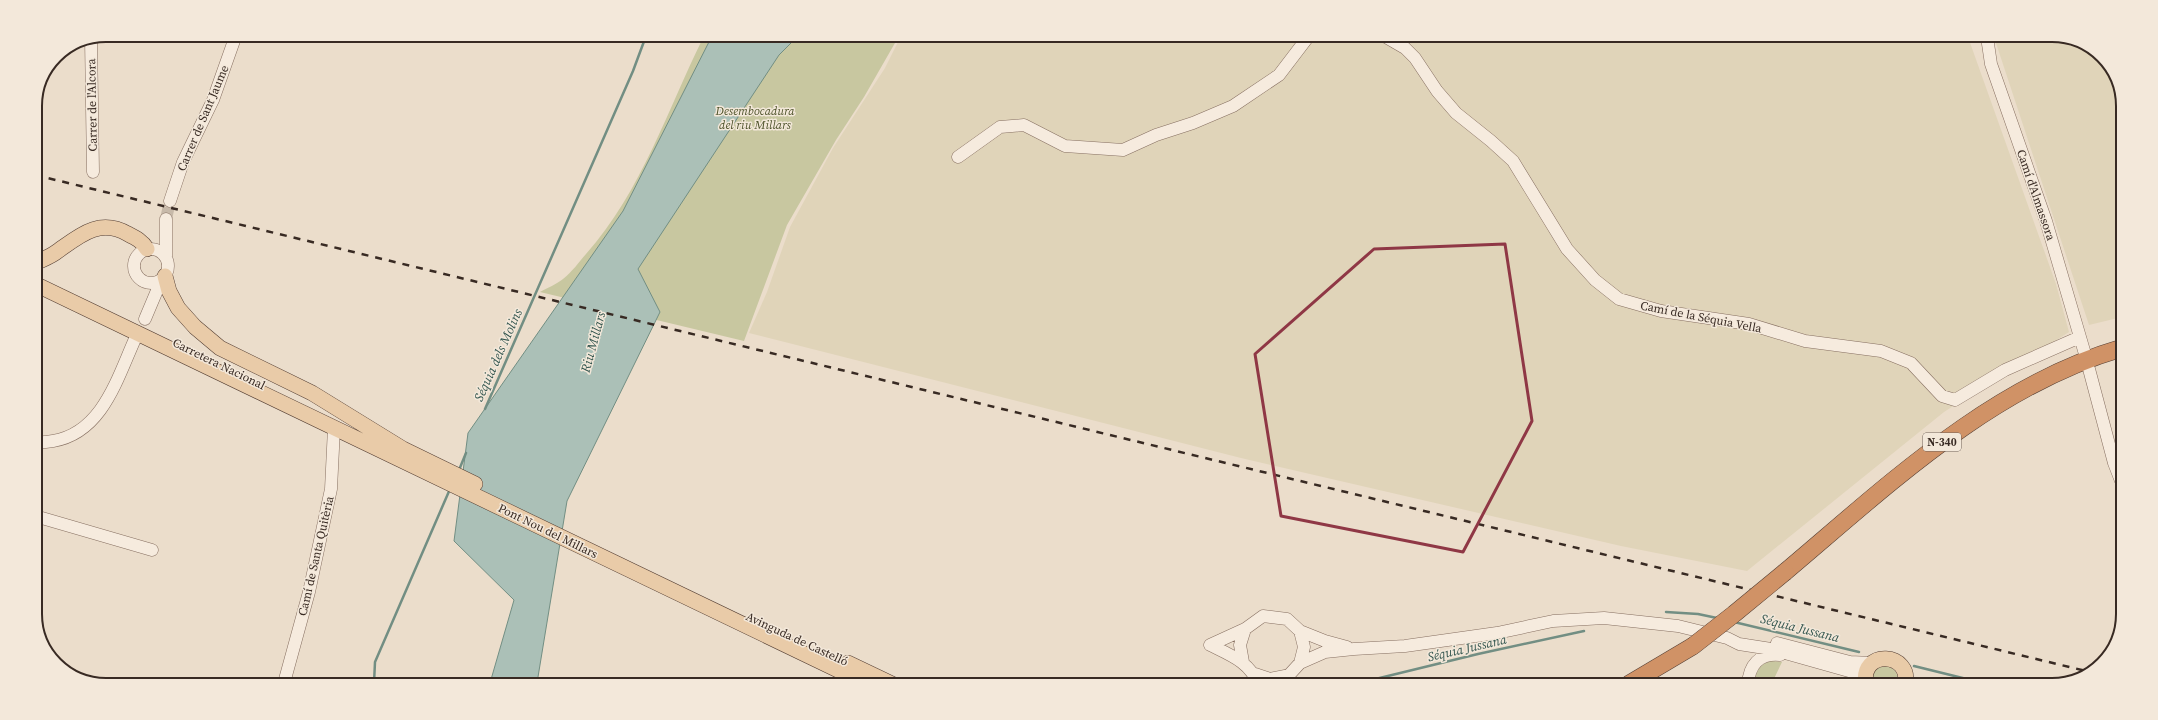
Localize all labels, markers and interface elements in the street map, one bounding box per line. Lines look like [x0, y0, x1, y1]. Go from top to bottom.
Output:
street label: Carrer de l'Alcora [83, 58, 101, 152]
street label: Carrer de Sant Jaume [173, 63, 233, 173]
park label: Desembocadura del riu Millars [715, 103, 795, 133]
street label: Camí d'Almassora [2013, 147, 2059, 243]
street label: Camí de la Séquia Vella [1639, 297, 1764, 337]
water label: Séquia dels Molins [470, 306, 526, 404]
water label: Riu Millars [576, 309, 609, 375]
street label: Carretera Nacional [170, 335, 268, 394]
road number: N-340 [1923, 433, 1961, 451]
street label: Camí de Santa Quitèria [294, 494, 338, 618]
street label: Pont Nou del Millars [495, 500, 601, 562]
street label: Avinguda de Castelló [743, 608, 851, 670]
water label: Séquia Jussana [1759, 610, 1841, 646]
water label: Séquia Jussana [1426, 631, 1508, 665]

